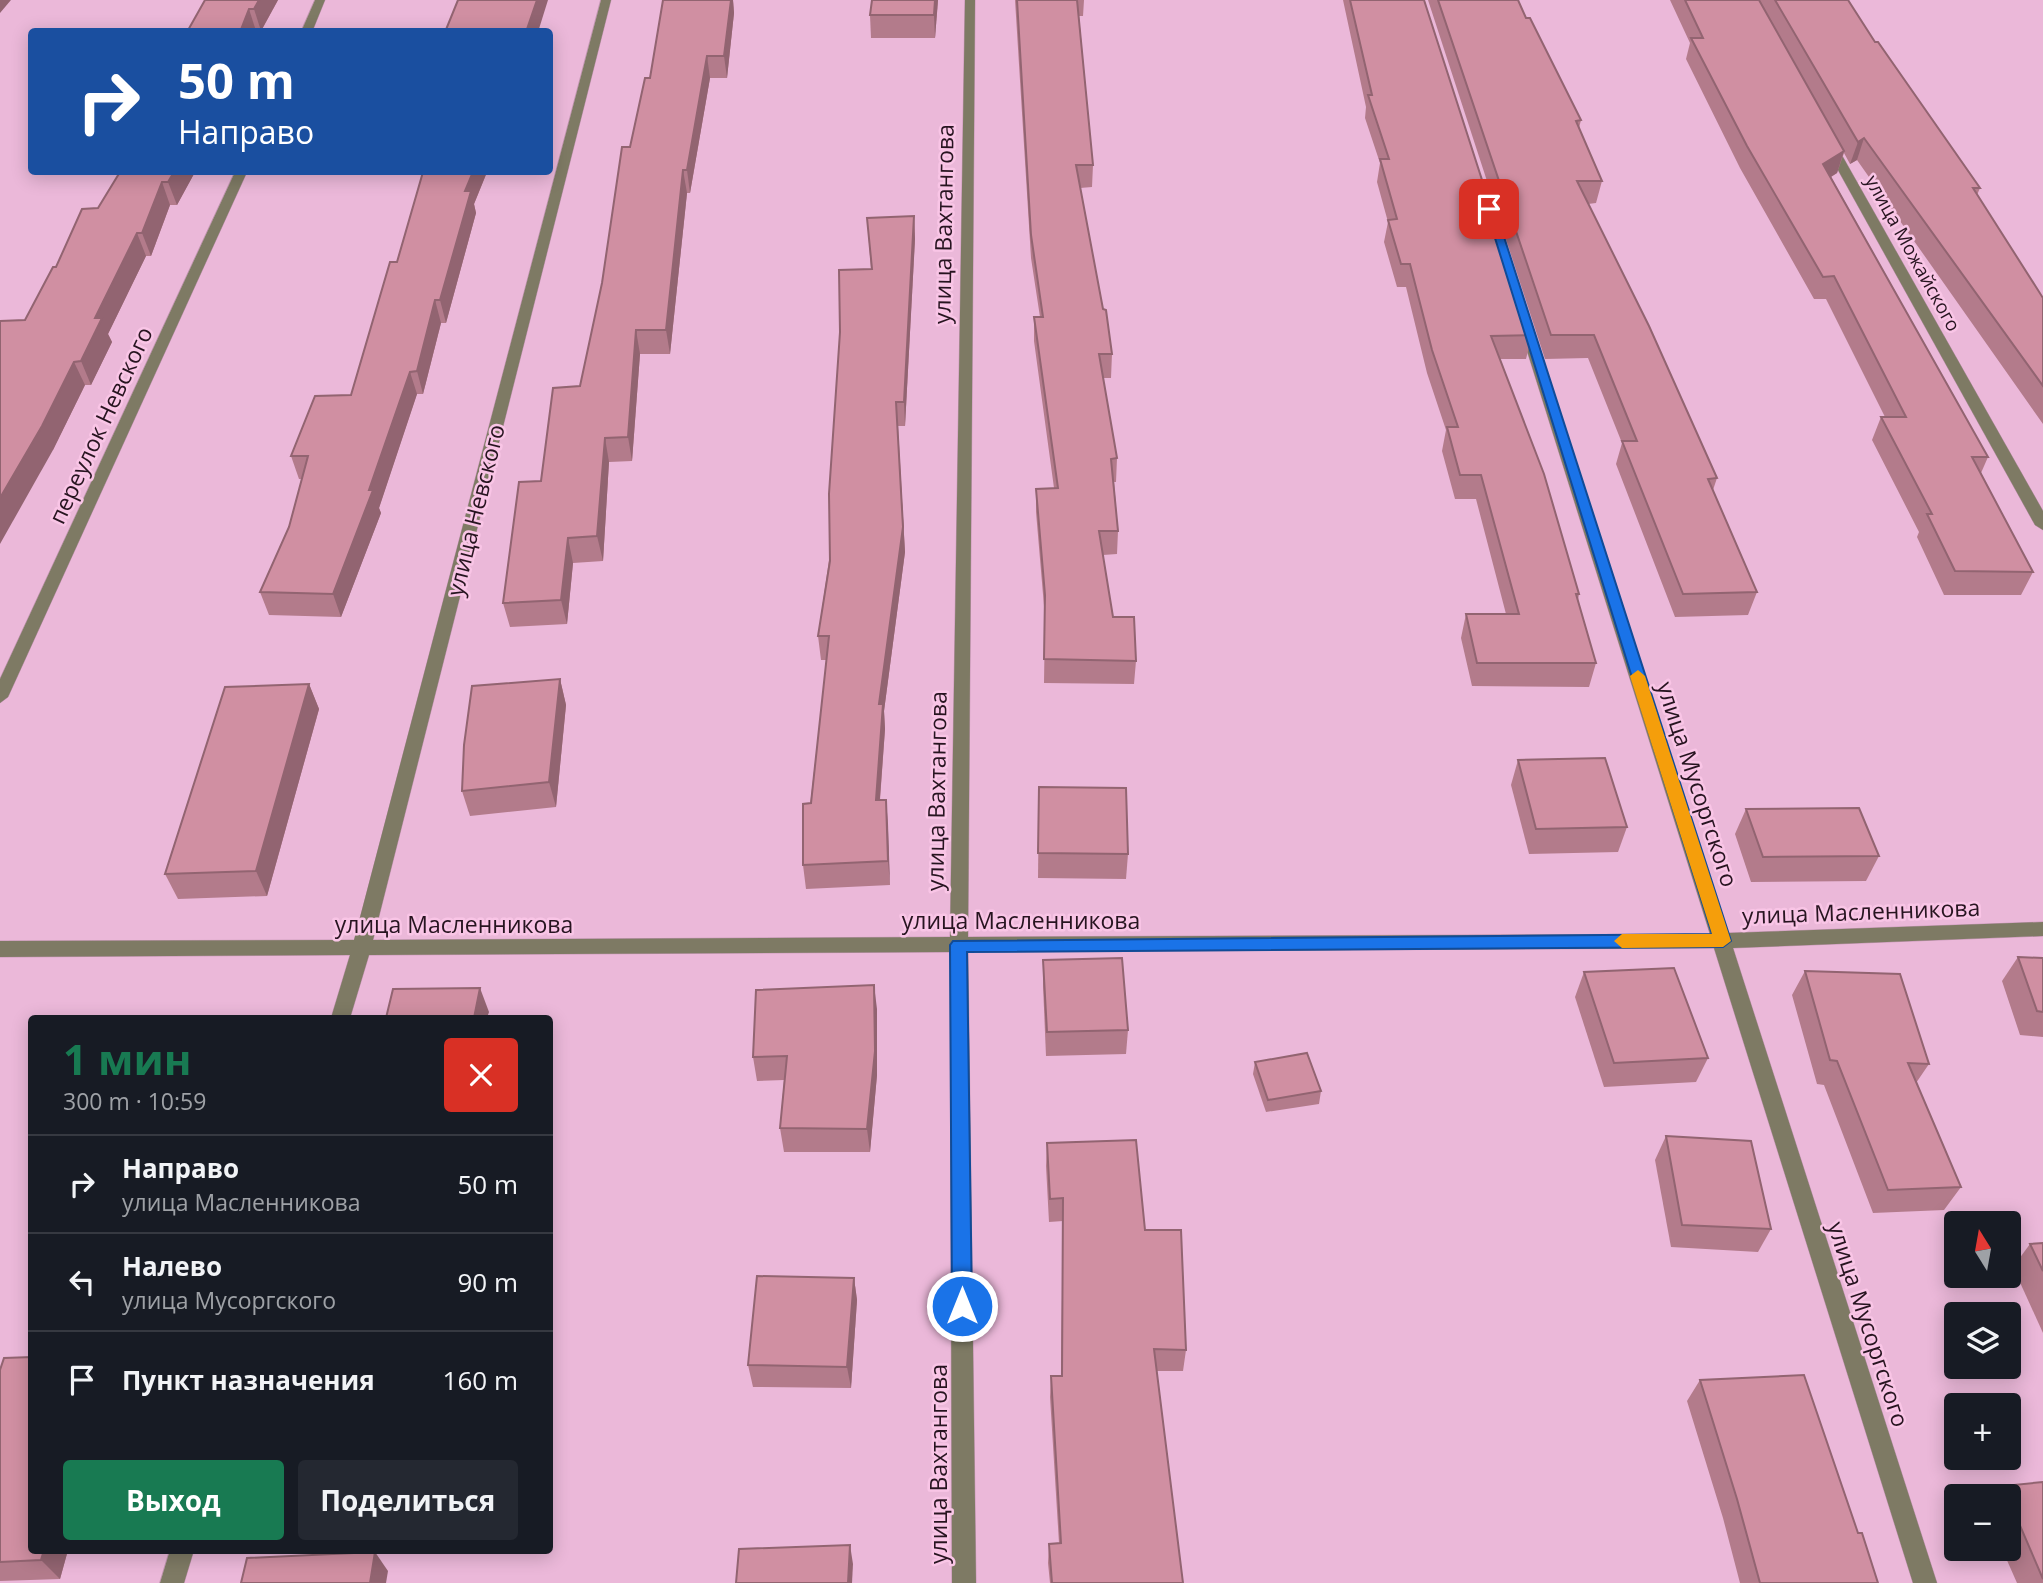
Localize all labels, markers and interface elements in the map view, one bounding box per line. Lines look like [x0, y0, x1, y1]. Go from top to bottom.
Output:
text: 50 m [178, 47, 295, 113]
icon: right [63, 56, 154, 147]
text: Направо [178, 110, 314, 153]
street label: улица Вахтангова [925, 124, 961, 324]
street label: улица Можайского [1859, 170, 1967, 336]
pin [1459, 179, 1519, 239]
icon: arrive [1470, 190, 1508, 228]
street label: переулок Невского [40, 321, 160, 529]
street label: улица Невского [438, 421, 512, 599]
street label: улица Мусоргского [1650, 677, 1746, 891]
street label: улица Вахтангова [918, 691, 954, 891]
street label: улица Масленникова [1741, 891, 1981, 931]
street label: улица Масленникова [902, 904, 1140, 936]
street label: улица Масленникова [335, 908, 573, 940]
text: 1 мин [63, 1030, 191, 1087]
button: close [444, 1038, 518, 1112]
text: 300 m · 10:59 [63, 1085, 206, 1117]
text: Направо [122, 1150, 239, 1186]
icon: right [63, 1165, 101, 1203]
text: 50 m [457, 1166, 518, 1202]
text: улица Масленникова [122, 1186, 360, 1218]
north arrow [1944, 1211, 2021, 1288]
map controls [1944, 1211, 2021, 1561]
street label: улица Мусоргского [1821, 1217, 1917, 1431]
text: Налево [122, 1248, 222, 1284]
icon: left [63, 1263, 101, 1301]
text: 90 m [457, 1264, 518, 1300]
position arrow [925, 1269, 999, 1343]
text: улица Мусоргского [122, 1284, 336, 1316]
button: layers [1944, 1302, 2021, 1379]
icon: arrive [63, 1361, 101, 1399]
text: Пункт назначения [122, 1362, 375, 1398]
text: 160 m [443, 1362, 518, 1398]
street label: улица Вахтангова [922, 1364, 954, 1564]
button: + [1944, 1393, 2021, 1470]
button: Выход [63, 1460, 284, 1540]
button: Поделиться [298, 1460, 518, 1540]
button: − [1944, 1484, 2021, 1561]

